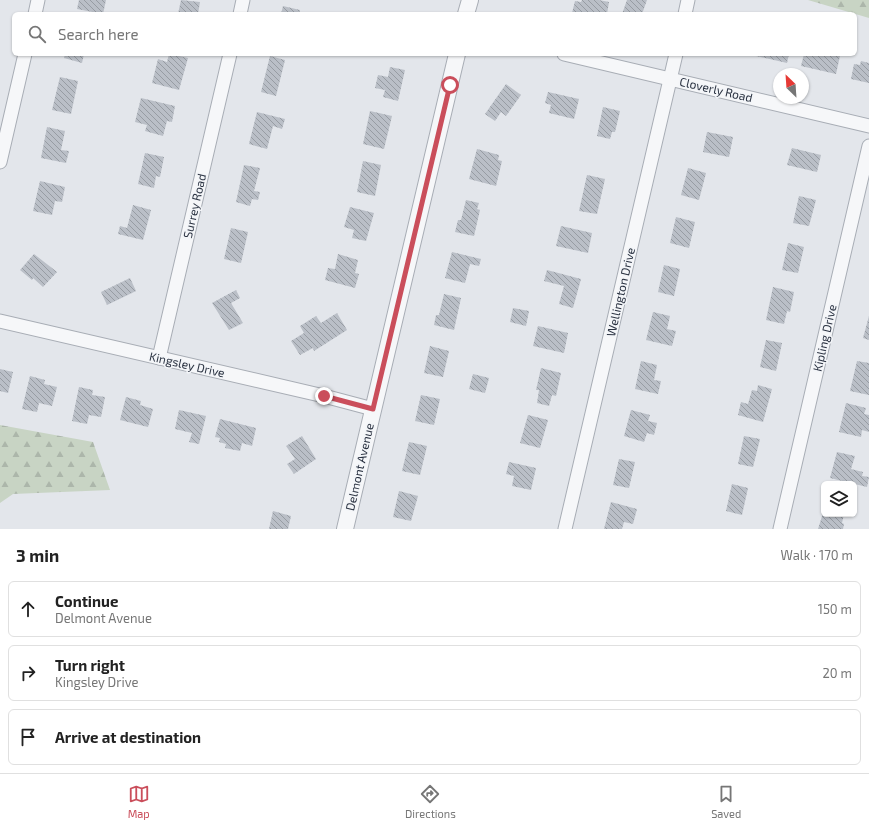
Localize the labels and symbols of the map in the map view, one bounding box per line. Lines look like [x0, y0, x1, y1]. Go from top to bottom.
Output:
north arrow [773, 68, 809, 104]
street label: Cloverly Road [678, 74, 754, 104]
route start [441, 76, 459, 94]
street label: Surrey Road [180, 172, 208, 239]
street label: Wellington Drive [603, 246, 637, 338]
street label: Kipling Drive [810, 303, 839, 373]
street label: Kingsley Drive [148, 349, 226, 380]
route end [315, 387, 333, 405]
street label: Delmont Avenue [342, 422, 376, 512]

